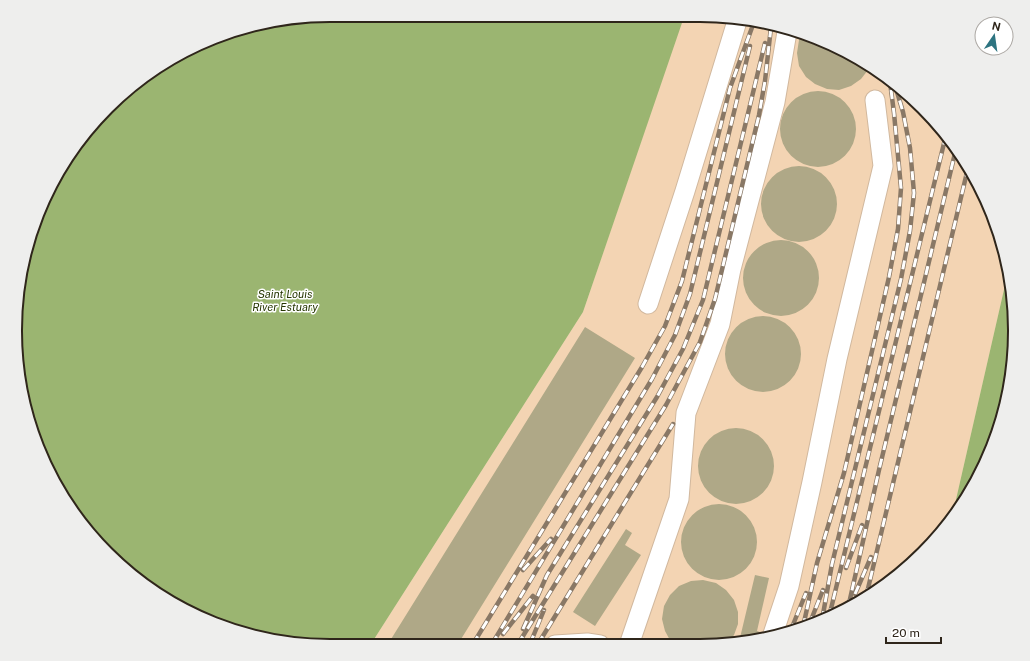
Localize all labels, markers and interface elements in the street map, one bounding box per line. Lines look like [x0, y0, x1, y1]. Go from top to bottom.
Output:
north arrow [974, 16, 1014, 56]
text: N [991, 19, 1002, 33]
water label: Saint Louis River Estuary [252, 288, 318, 313]
scale bar [886, 619, 941, 645]
text: 20 m [892, 626, 920, 640]

